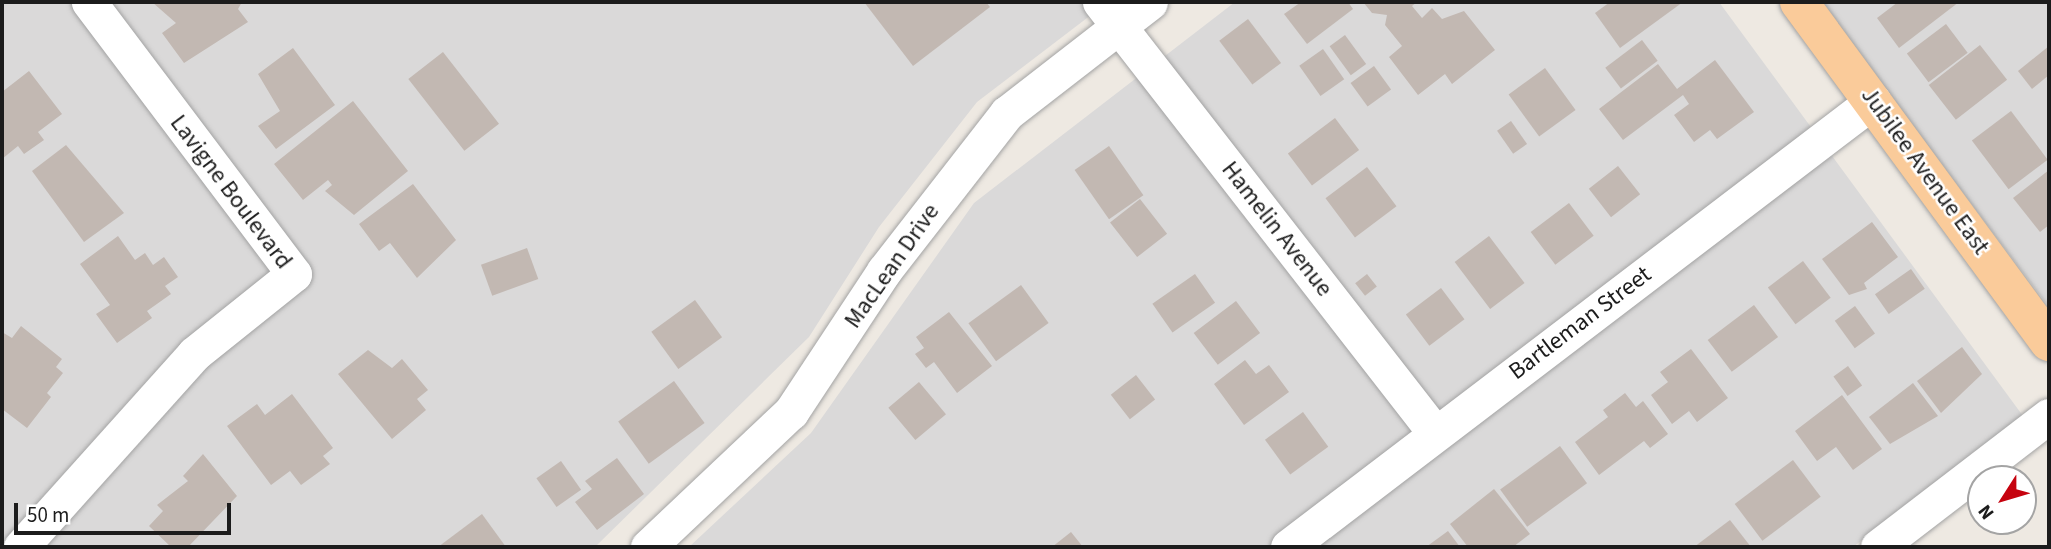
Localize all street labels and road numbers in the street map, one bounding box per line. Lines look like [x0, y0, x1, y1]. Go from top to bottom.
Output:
street label: Jubilee Avenue East [1855, 82, 1995, 260]
street label: Lavigne Boulevard [164, 109, 298, 275]
street label: Hamelin Avenue [1215, 156, 1339, 302]
street label: MacLean Drive [838, 198, 946, 334]
street label: Bartleman Street [1503, 260, 1657, 386]

